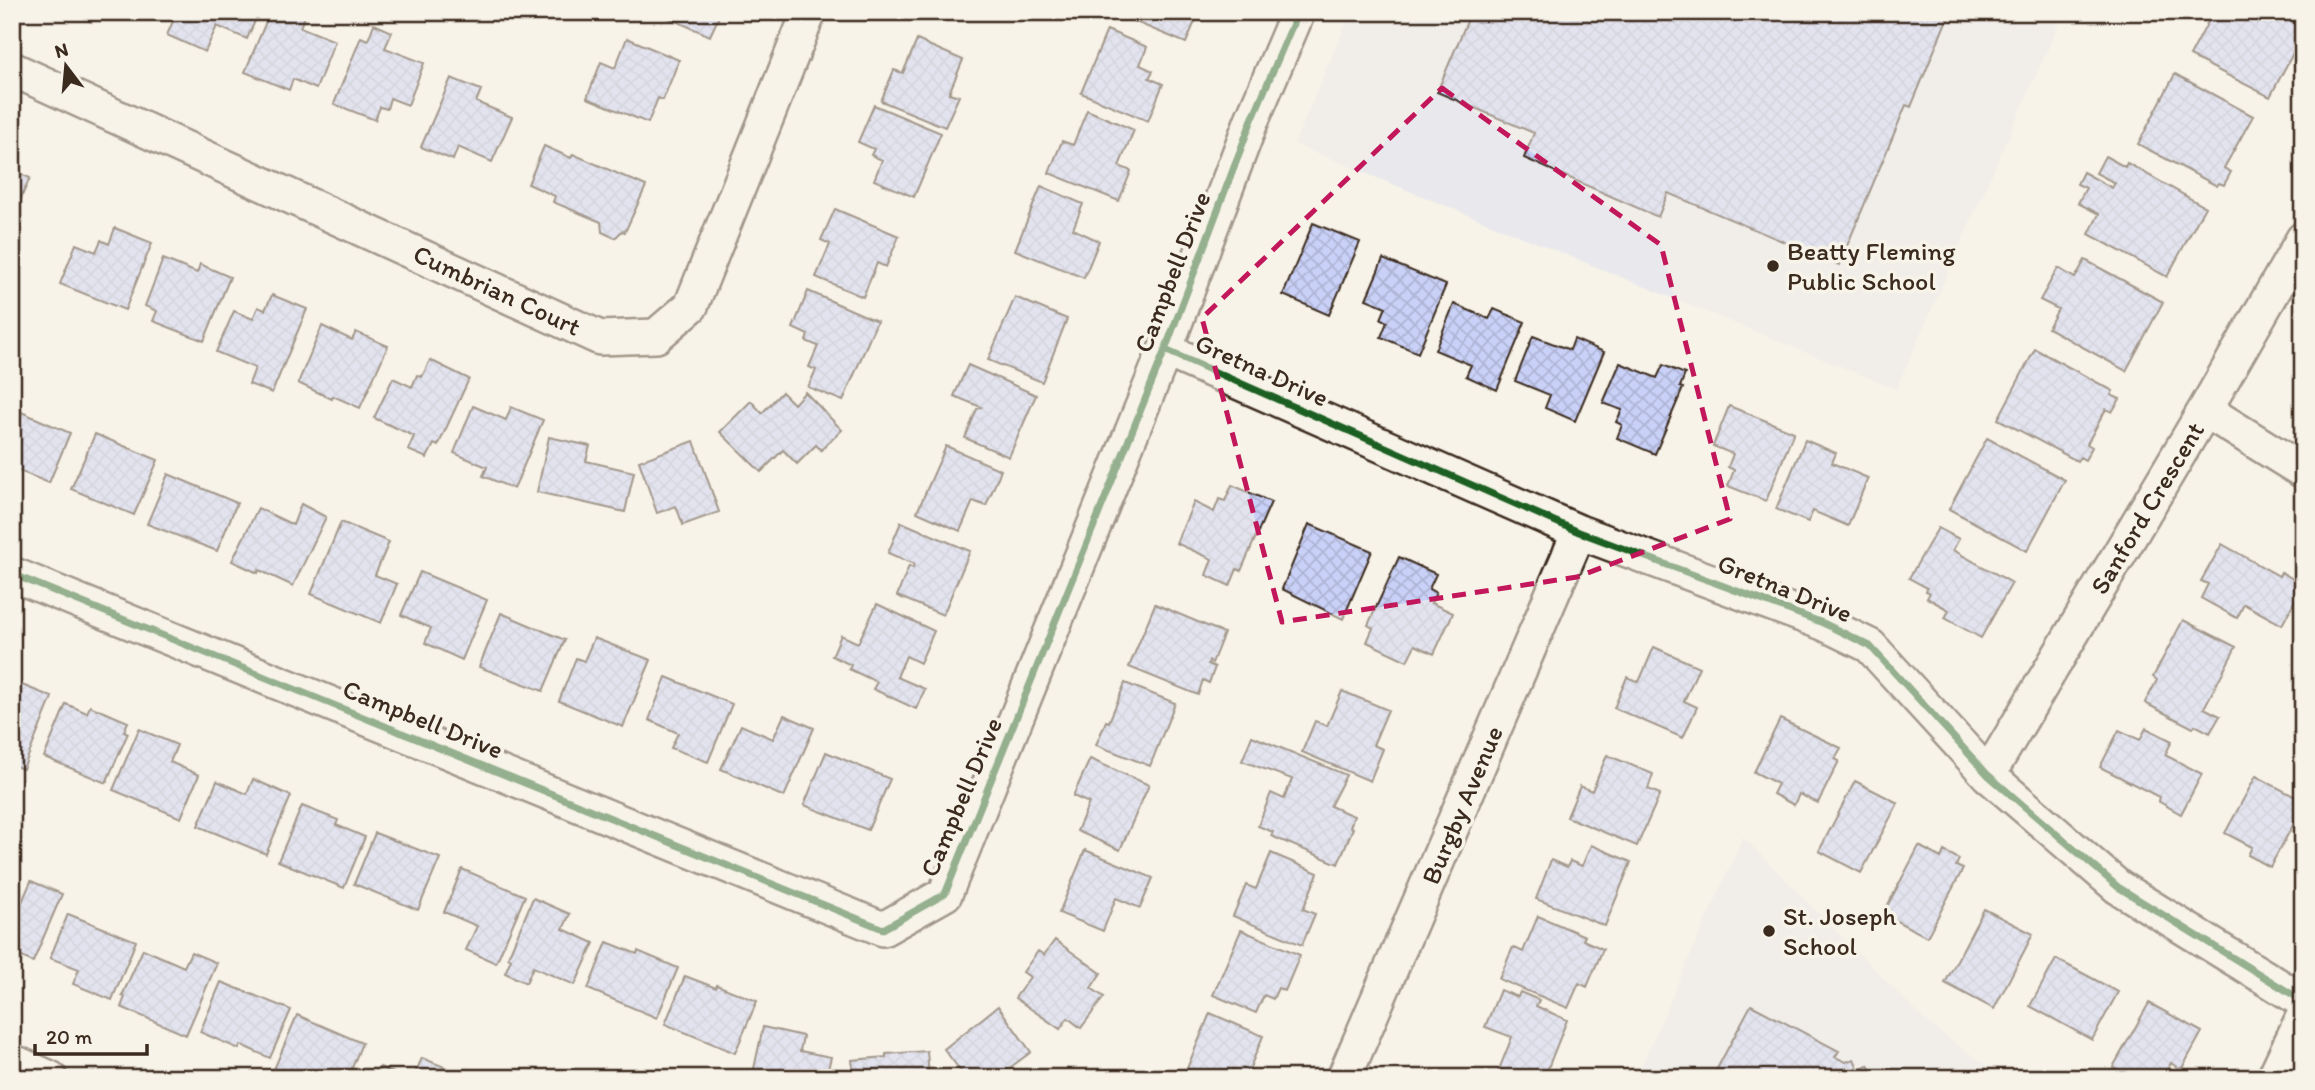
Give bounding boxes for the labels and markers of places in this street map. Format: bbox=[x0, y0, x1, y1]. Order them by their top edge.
place label: Beatty Fleming Public School bbox=[1787, 235, 1956, 297]
marker: Beatty Fleming Public School bbox=[1765, 258, 1781, 274]
place label: St. Joseph School bbox=[1783, 900, 1897, 962]
marker: St. Joseph School bbox=[1761, 923, 1777, 939]

